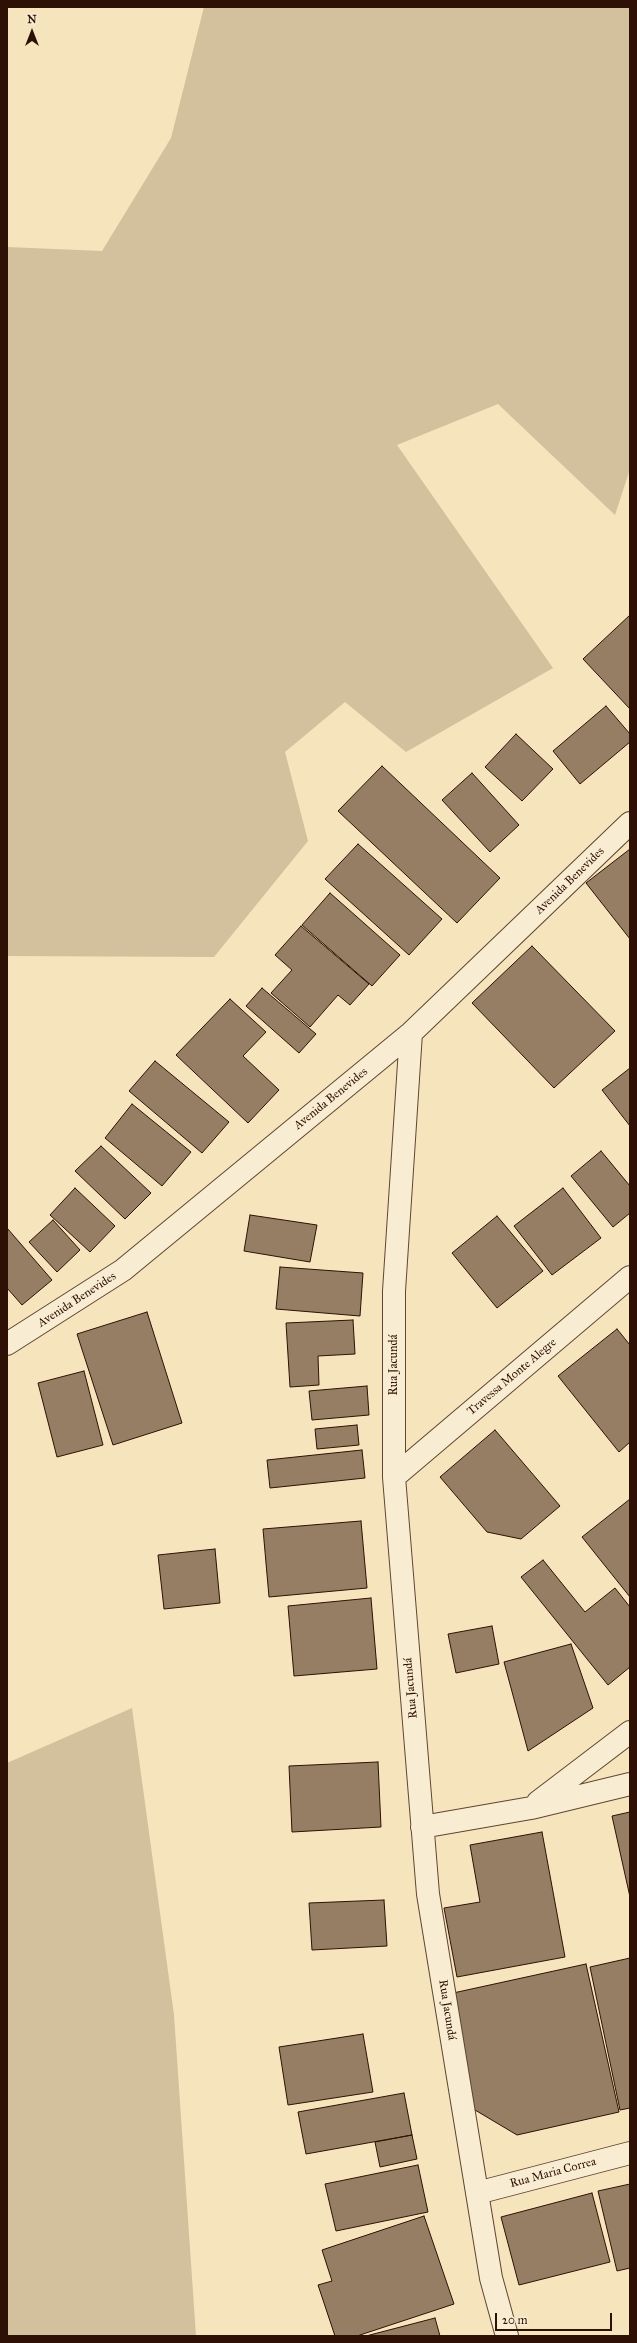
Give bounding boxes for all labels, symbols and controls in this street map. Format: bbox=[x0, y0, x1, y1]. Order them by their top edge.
north arrow bbox=[12, 12, 52, 52]
text: N bbox=[27, 13, 37, 26]
street label: Avenida Benevides bbox=[532, 844, 608, 918]
street label: Avenida Benevides bbox=[291, 1065, 371, 1133]
street label: Avenida Benevides bbox=[35, 1269, 119, 1331]
street label: Rua Jacundá bbox=[387, 1334, 401, 1396]
street label: Travessa Monte Alegre bbox=[464, 1335, 560, 1419]
street label: Rua Jacundá bbox=[401, 1657, 421, 1719]
street label: Rua Jacundá bbox=[435, 1979, 459, 2041]
street label: Rua Maria Correa bbox=[508, 2155, 598, 2191]
scale bar bbox=[497, 2305, 614, 2331]
text: 20 m bbox=[502, 2313, 528, 2327]

